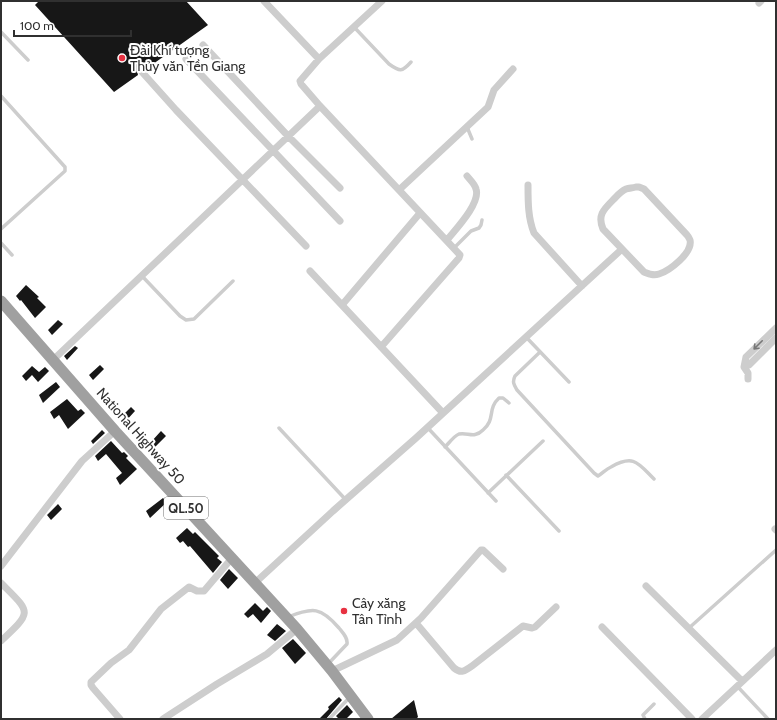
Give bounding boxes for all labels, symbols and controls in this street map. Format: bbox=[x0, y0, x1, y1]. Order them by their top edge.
scale bar bbox=[14, 12, 131, 38]
text: 100 m bbox=[20, 18, 54, 33]
place label: Đài Khí tượng Thủy văn Tền Giang bbox=[130, 41, 246, 75]
marker: Đài Khí tượng Thủy văn Tền Giang bbox=[117, 53, 127, 63]
one-way arrow bbox=[753, 340, 763, 350]
street label: National Highway 50 bbox=[93, 384, 189, 488]
road number: QL.50 bbox=[164, 497, 208, 519]
place label: Cây xăng Tân Tỉnh bbox=[352, 594, 406, 628]
marker: Cây xăng Tân Tỉnh bbox=[339, 606, 349, 616]

